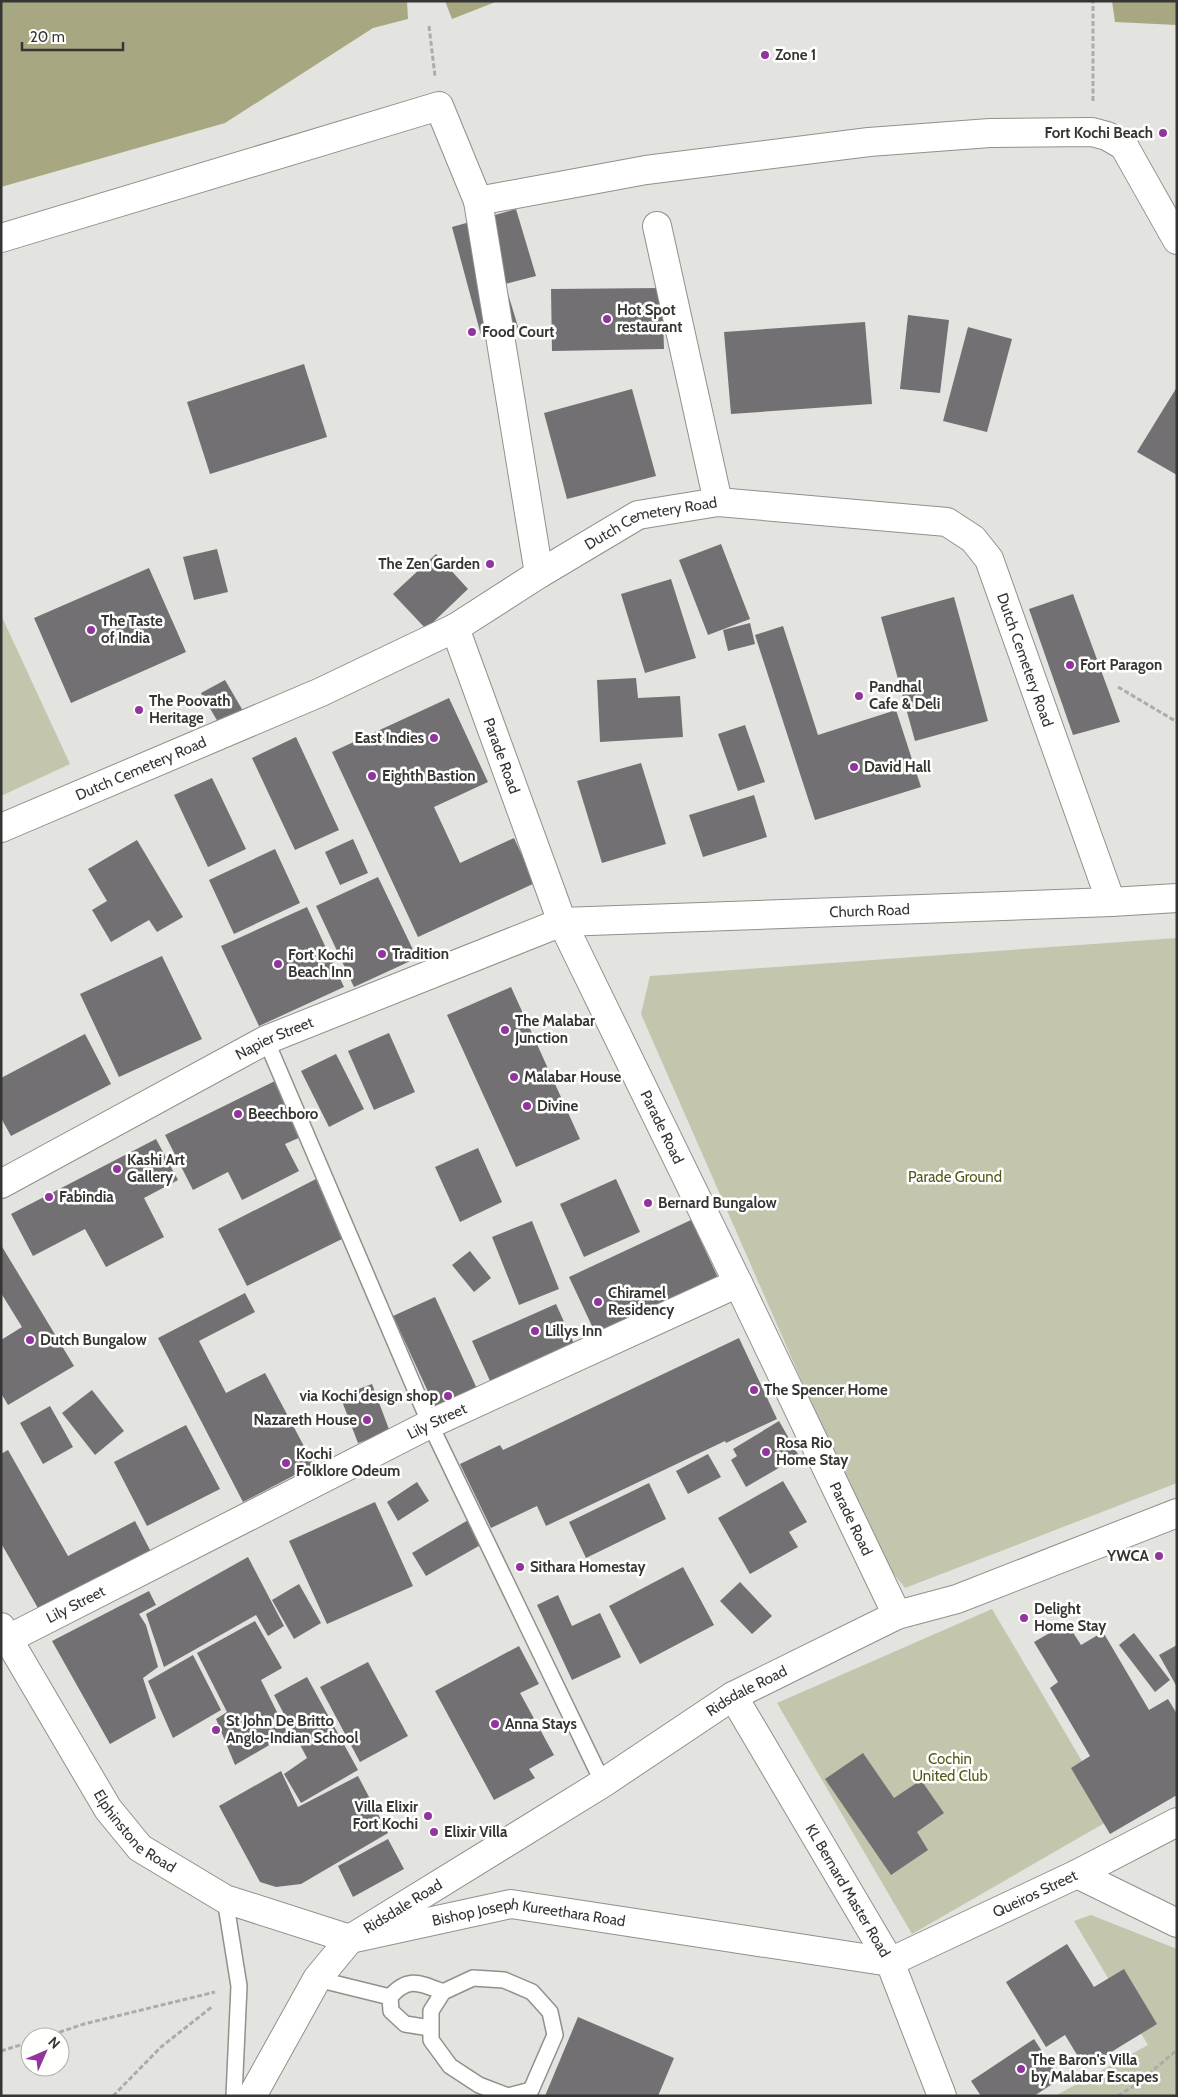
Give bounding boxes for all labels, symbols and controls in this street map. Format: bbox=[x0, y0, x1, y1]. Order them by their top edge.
scale bar bbox=[22, 20, 124, 52]
text: 20 m bbox=[30, 28, 65, 46]
place label: Zone 1 bbox=[775, 46, 816, 64]
marker: Zone 1 bbox=[759, 49, 771, 61]
place label: Fort Kochi Beach bbox=[1044, 124, 1153, 142]
marker: Fort Kochi Beach bbox=[1157, 127, 1169, 139]
place label: Hot Spot restaurant bbox=[617, 301, 682, 336]
marker: Hot Spot restaurant bbox=[601, 313, 613, 325]
place label: Food Court bbox=[482, 323, 554, 341]
marker: Food Court bbox=[466, 326, 478, 338]
street label: Dutch Cemetery Road bbox=[581, 493, 718, 554]
place label: The Zen Garden bbox=[378, 555, 480, 573]
marker: The Zen Garden bbox=[484, 558, 496, 570]
street label: Dutch Cemetery Road bbox=[993, 591, 1057, 729]
place label: The Taste of India bbox=[101, 612, 163, 647]
marker: The Taste of India bbox=[85, 624, 97, 636]
place label: Fort Paragon bbox=[1080, 656, 1162, 674]
marker: Fort Paragon bbox=[1064, 659, 1076, 671]
place label: Pandhal Cafe & Deli bbox=[869, 678, 940, 713]
marker: Pandhal Cafe & Deli bbox=[853, 690, 865, 702]
place label: The Poovath Heritage bbox=[149, 692, 230, 727]
marker: The Poovath Heritage bbox=[133, 704, 145, 716]
street label: Parade Road bbox=[479, 715, 524, 796]
place label: East Indies bbox=[355, 729, 424, 747]
marker: East Indies bbox=[428, 732, 440, 744]
street label: Dutch Cemetery Road bbox=[73, 733, 209, 804]
place label: David Hall bbox=[864, 758, 931, 776]
marker: David Hall bbox=[848, 761, 860, 773]
place label: Eighth Bastion bbox=[382, 767, 476, 785]
marker: Eighth Bastion bbox=[366, 770, 378, 782]
street label: Church Road bbox=[829, 900, 910, 921]
place label: Tradition bbox=[392, 945, 449, 963]
place label: Fort Kochi Beach Inn bbox=[288, 946, 354, 981]
marker: Tradition bbox=[376, 948, 388, 960]
marker: Fort Kochi Beach Inn bbox=[272, 958, 284, 970]
place label: The Malabar Junction bbox=[514, 1012, 595, 1047]
street label: Napier Street bbox=[232, 1013, 316, 1064]
marker: The Malabar Junction bbox=[499, 1024, 511, 1036]
place label: Malabar House bbox=[524, 1068, 622, 1086]
marker: Malabar House bbox=[508, 1071, 520, 1083]
street label: Parade Road bbox=[636, 1087, 687, 1167]
place label: Divine bbox=[537, 1097, 579, 1115]
marker: Divine bbox=[521, 1100, 533, 1112]
place label: Beechboro bbox=[248, 1105, 319, 1123]
marker: Beechboro bbox=[232, 1108, 244, 1120]
place label: Kashi Art Gallery bbox=[127, 1151, 185, 1186]
marker: Kashi Art Gallery bbox=[111, 1163, 123, 1175]
park label: Parade Ground bbox=[908, 1168, 1002, 1186]
place label: Fabindia bbox=[59, 1188, 114, 1206]
marker: Fabindia bbox=[43, 1191, 55, 1203]
place label: Bernard Bungalow bbox=[658, 1194, 777, 1212]
marker: Bernard Bungalow bbox=[642, 1197, 654, 1209]
place label: Chiramel Residency bbox=[608, 1284, 675, 1319]
marker: Chiramel Residency bbox=[592, 1296, 604, 1308]
place label: Lillys Inn bbox=[545, 1322, 602, 1340]
marker: Lillys Inn bbox=[529, 1325, 541, 1337]
place label: Dutch Bungalow bbox=[40, 1331, 147, 1349]
marker: Dutch Bungalow bbox=[24, 1334, 36, 1346]
place label: The Spencer Home bbox=[764, 1381, 888, 1399]
marker: The Spencer Home bbox=[748, 1384, 760, 1396]
place label: via Kochi design shop bbox=[299, 1387, 438, 1405]
marker: via Kochi design shop bbox=[442, 1390, 454, 1402]
street label: Lily Street bbox=[404, 1399, 469, 1443]
place label: Nazareth House bbox=[254, 1411, 357, 1429]
marker: Nazareth House bbox=[361, 1414, 373, 1426]
place label: Rosa Rio Home Stay bbox=[776, 1434, 849, 1469]
place label: Kochi Folklore Odeum bbox=[296, 1445, 400, 1480]
marker: Rosa Rio Home Stay bbox=[760, 1446, 772, 1458]
marker: Kochi Folklore Odeum bbox=[280, 1457, 292, 1469]
street label: Parade Road bbox=[826, 1479, 876, 1559]
place label: YWCA bbox=[1106, 1547, 1150, 1565]
marker: YWCA bbox=[1153, 1550, 1165, 1562]
place label: Sithara Homestay bbox=[530, 1558, 647, 1576]
marker: Sithara Homestay bbox=[514, 1561, 526, 1573]
street label: Lily Street bbox=[43, 1582, 108, 1627]
place label: Delight Home Stay bbox=[1034, 1600, 1107, 1635]
marker: Delight Home Stay bbox=[1018, 1612, 1030, 1624]
street label: Ridsdale Road bbox=[703, 1662, 790, 1720]
place label: St John De Britto Anglo-Indian School bbox=[226, 1712, 358, 1747]
place label: Anna Stays bbox=[505, 1715, 577, 1733]
marker: Anna Stays bbox=[489, 1718, 501, 1730]
marker: St John De Britto Anglo-Indian School bbox=[210, 1724, 222, 1736]
park label: Cochin United Club bbox=[912, 1750, 988, 1785]
street label: Elphinstone Road bbox=[90, 1786, 179, 1876]
place label: Villa Elixir Fort Kochi bbox=[352, 1798, 418, 1833]
marker: Villa Elixir Fort Kochi bbox=[422, 1810, 434, 1822]
street label: KL Bernard Master Road bbox=[802, 1821, 894, 1960]
place label: Elixir Villa bbox=[444, 1823, 508, 1841]
marker: Elixir Villa bbox=[428, 1826, 440, 1838]
street label: Queiros Street bbox=[990, 1866, 1080, 1921]
street label: Ridsdale Road bbox=[360, 1875, 446, 1938]
street label: Bishop Joseph Kureethara Road bbox=[430, 1895, 627, 1930]
north arrow bbox=[20, 2027, 70, 2077]
text: N bbox=[44, 2033, 64, 2053]
place label: The Baron's Villa by Malabar Escapes bbox=[1031, 2051, 1158, 2086]
marker: The Baron's Villa by Malabar Escapes bbox=[1015, 2063, 1027, 2075]

